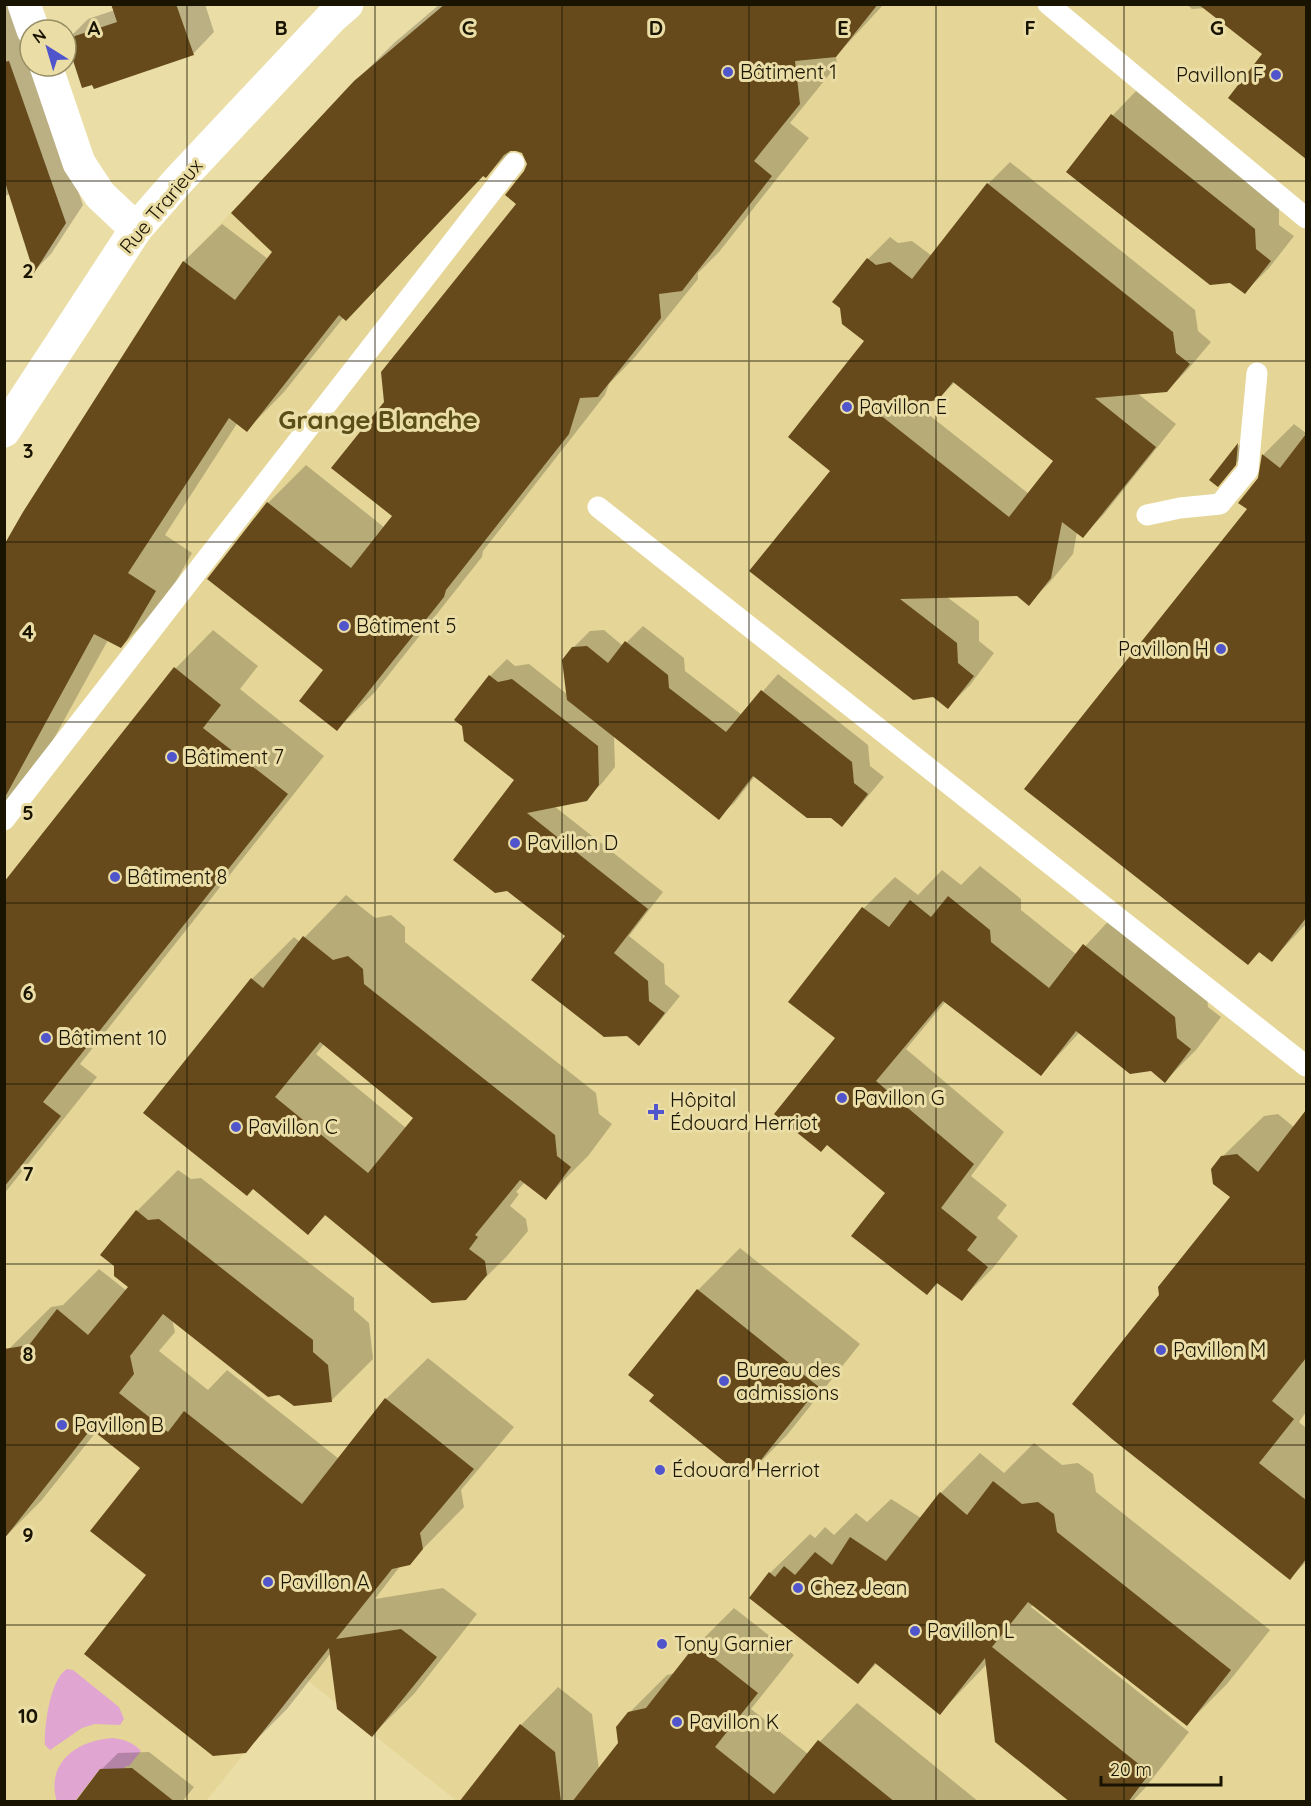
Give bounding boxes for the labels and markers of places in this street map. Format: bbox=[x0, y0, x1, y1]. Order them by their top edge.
place label: Bâtiment 1 bbox=[740, 59, 837, 84]
place label: Pavillon F bbox=[1176, 62, 1264, 87]
marker: Bâtiment 1 bbox=[721, 65, 735, 79]
marker: Pavillon F bbox=[1269, 68, 1283, 82]
place label: Pavillon E bbox=[859, 394, 947, 419]
marker: Pavillon E bbox=[840, 400, 854, 414]
place label: Bâtiment 5 bbox=[356, 613, 456, 638]
marker: Bâtiment 5 bbox=[337, 619, 351, 633]
place label: Pavillon H bbox=[1118, 636, 1209, 661]
marker: Pavillon H bbox=[1214, 642, 1228, 656]
place label: Bâtiment 7 bbox=[184, 744, 284, 769]
marker: Bâtiment 7 bbox=[165, 750, 179, 764]
place label: Pavillon D bbox=[527, 830, 618, 855]
marker: Pavillon D bbox=[508, 836, 522, 850]
place label: Bâtiment 8 bbox=[127, 864, 227, 889]
marker: Bâtiment 8 bbox=[108, 870, 122, 884]
place label: Bâtiment 10 bbox=[58, 1025, 167, 1050]
marker: Bâtiment 10 bbox=[39, 1031, 53, 1045]
place label: Pavillon G bbox=[854, 1085, 945, 1110]
place label: Hôpital Édouard Herriot bbox=[670, 1087, 818, 1135]
marker: Pavillon G bbox=[835, 1091, 849, 1105]
marker: Hôpital Édouard Herriot bbox=[647, 1103, 665, 1121]
place label: Pavillon C bbox=[248, 1114, 338, 1139]
marker: Pavillon C bbox=[229, 1120, 243, 1134]
place label: Pavillon M bbox=[1173, 1337, 1266, 1362]
marker: Pavillon M bbox=[1154, 1343, 1168, 1357]
place label: Bureau des admissions bbox=[736, 1357, 841, 1405]
marker: Bureau des admissions bbox=[717, 1374, 731, 1388]
place label: Pavillon B bbox=[74, 1412, 164, 1437]
marker: Pavillon B bbox=[55, 1418, 69, 1432]
place label: Édouard Herriot bbox=[672, 1457, 820, 1482]
marker: Édouard Herriot bbox=[653, 1463, 667, 1477]
place label: Pavillon A bbox=[280, 1569, 370, 1594]
marker: Pavillon A bbox=[261, 1575, 275, 1589]
place label: Chez Jean bbox=[810, 1575, 907, 1600]
marker: Chez Jean bbox=[791, 1581, 805, 1595]
place label: Pavillon L bbox=[927, 1618, 1015, 1643]
marker: Pavillon L bbox=[908, 1624, 922, 1638]
place label: Tony Garnier bbox=[674, 1631, 793, 1656]
marker: Tony Garnier bbox=[655, 1637, 669, 1651]
place label: Pavillon K bbox=[689, 1709, 779, 1734]
marker: Pavillon K bbox=[670, 1715, 684, 1729]

